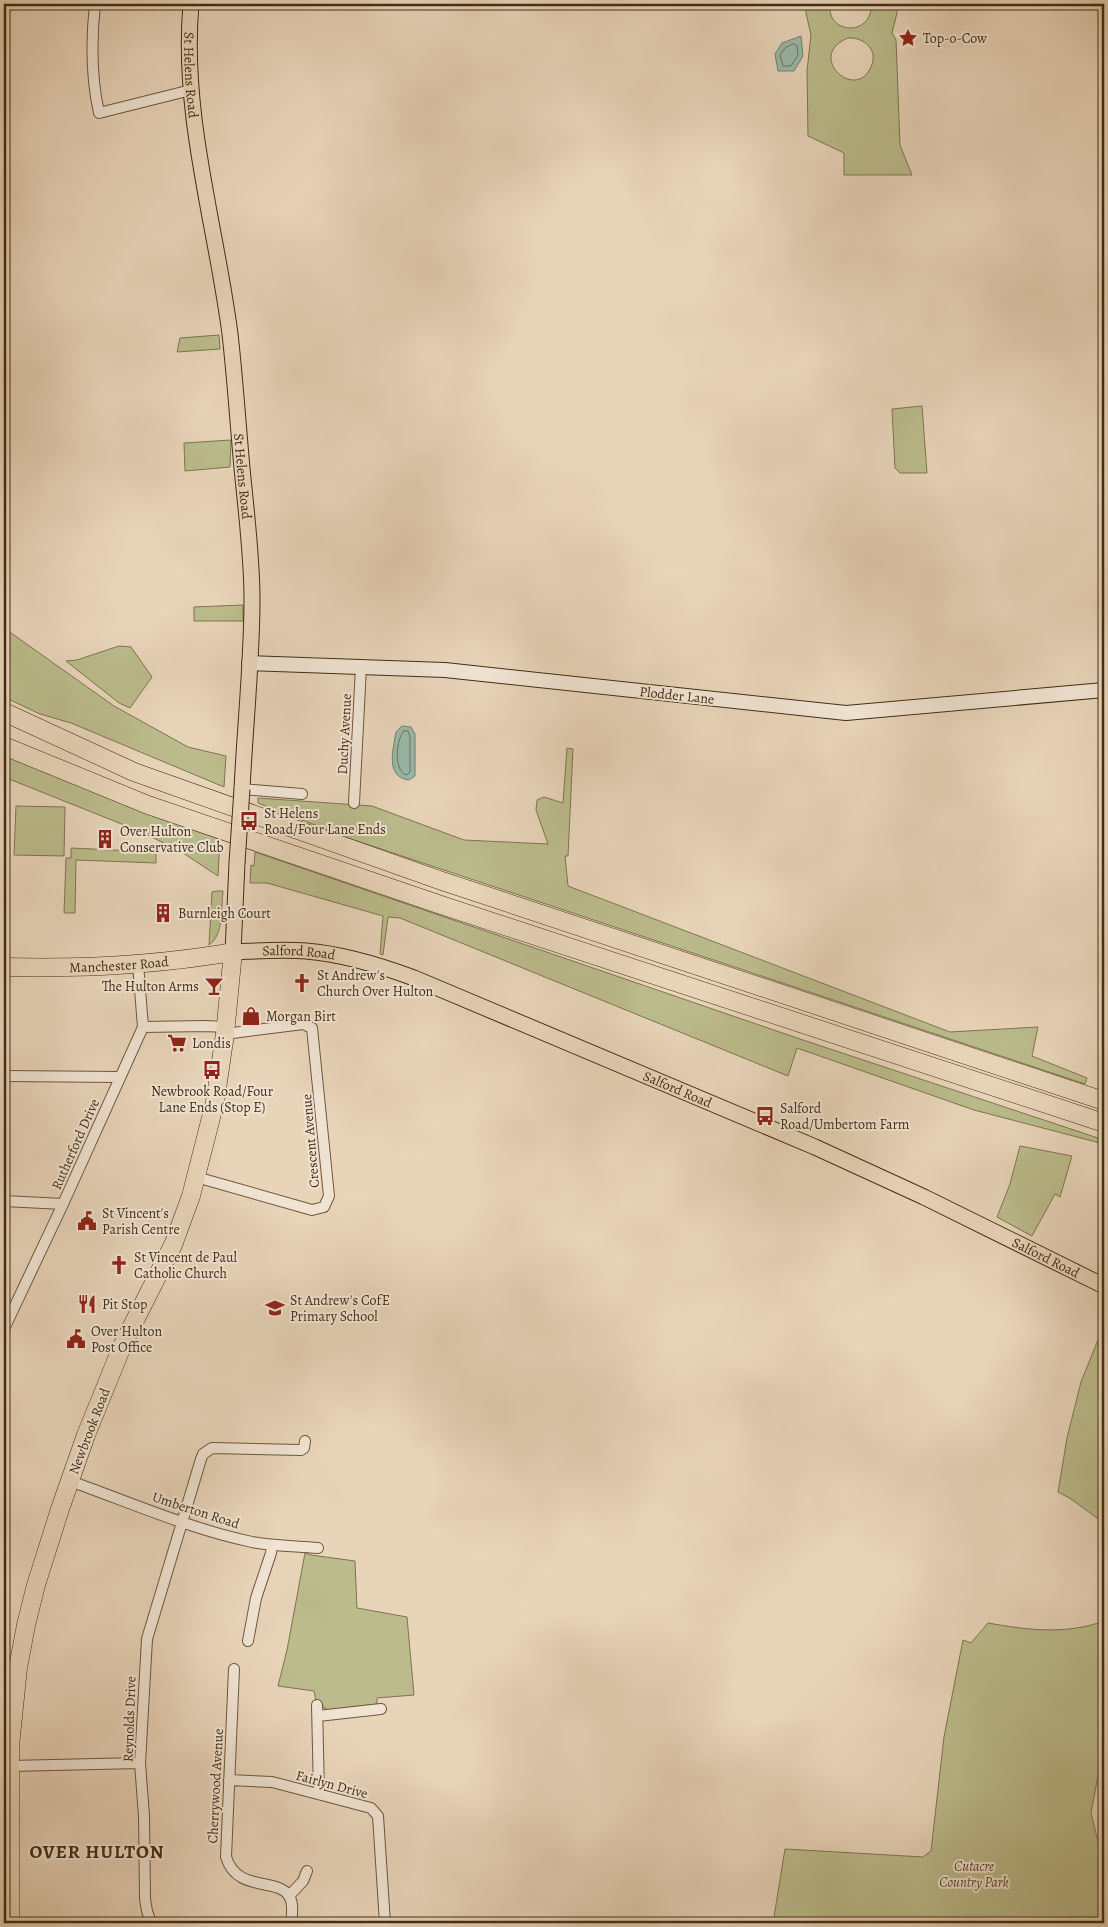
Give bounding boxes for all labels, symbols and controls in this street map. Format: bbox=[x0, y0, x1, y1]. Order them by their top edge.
place icon: Top-o-Cow bbox=[897, 27, 919, 49]
place label: Top-o-Cow bbox=[923, 29, 987, 48]
street label: St Helens Road bbox=[179, 32, 203, 120]
street label: St Helens Road bbox=[229, 433, 256, 521]
street label: Plodder Lane bbox=[639, 682, 715, 709]
street label: Duchy Avenue bbox=[333, 693, 356, 775]
place label: St Helens Road/Four Lane Ends bbox=[264, 804, 386, 839]
bus stop icon: St Helens Road/Four Lane Ends bbox=[238, 810, 260, 832]
place label: Over Hulton Conservative Club bbox=[120, 822, 224, 857]
building icon: Over Hulton Conservative Club bbox=[94, 828, 116, 850]
building icon: Burnleigh Court bbox=[152, 902, 174, 924]
place label: Burnleigh Court bbox=[178, 904, 271, 923]
street label: Salford Road bbox=[262, 941, 337, 965]
street label: Manchester Road bbox=[69, 952, 170, 977]
place label: St Andrew's Church Over Hulton bbox=[317, 966, 434, 1001]
church icon: St Andrew's Church Over Hulton bbox=[291, 972, 313, 994]
bar icon: The Hulton Arms bbox=[203, 975, 225, 997]
place label: The Hulton Arms bbox=[102, 977, 199, 996]
shop icon: Morgan Birt bbox=[240, 1005, 262, 1027]
place label: Morgan Birt bbox=[266, 1007, 336, 1026]
supermarket icon: Londis bbox=[166, 1032, 188, 1054]
place label: Londis bbox=[192, 1034, 231, 1053]
bus stop icon: Newbrook Road/Four Lane Ends (Stop E) bbox=[201, 1059, 223, 1081]
street label: Salford Road bbox=[640, 1067, 715, 1113]
place label: Newbrook Road/Four Lane Ends (Stop E) bbox=[151, 1082, 274, 1117]
street label: Crescent Avenue bbox=[297, 1093, 324, 1189]
street label: Rutherford Drive bbox=[47, 1096, 104, 1193]
place label: Salford Road/Umbertom Farm bbox=[780, 1099, 910, 1134]
bus stop icon: Salford Road/Umbertom Farm bbox=[754, 1105, 776, 1127]
place label: St Vincent's Parish Centre bbox=[102, 1204, 180, 1239]
public building icon: St Vincent's Parish Centre bbox=[76, 1210, 98, 1232]
street label: Salford Road bbox=[1009, 1233, 1083, 1283]
place label: St Vincent de Paul Catholic Church bbox=[134, 1248, 238, 1283]
church icon: St Vincent de Paul Catholic Church bbox=[108, 1254, 130, 1276]
place label: St Andrew's CofE Primary School bbox=[290, 1291, 390, 1326]
restaurant icon: Pit Stop bbox=[76, 1293, 98, 1315]
place label: Pit Stop bbox=[102, 1295, 147, 1314]
school or university icon: St Andrew's CofE Primary School bbox=[264, 1297, 286, 1319]
place label: Over Hulton Post Office bbox=[91, 1322, 162, 1357]
public building icon: Over Hulton Post Office bbox=[65, 1328, 87, 1350]
street label: Newbrook Road bbox=[64, 1385, 115, 1477]
street label: Umberton Road bbox=[150, 1487, 242, 1534]
street label: Reynolds Drive bbox=[119, 1676, 140, 1762]
street label: Cherrywood Avenue bbox=[203, 1728, 228, 1844]
street label: Fairlyn Drive bbox=[294, 1766, 370, 1803]
district label: OVER HULTON bbox=[29, 1839, 165, 1865]
park label: Cutacre Country Park bbox=[939, 1857, 1009, 1892]

